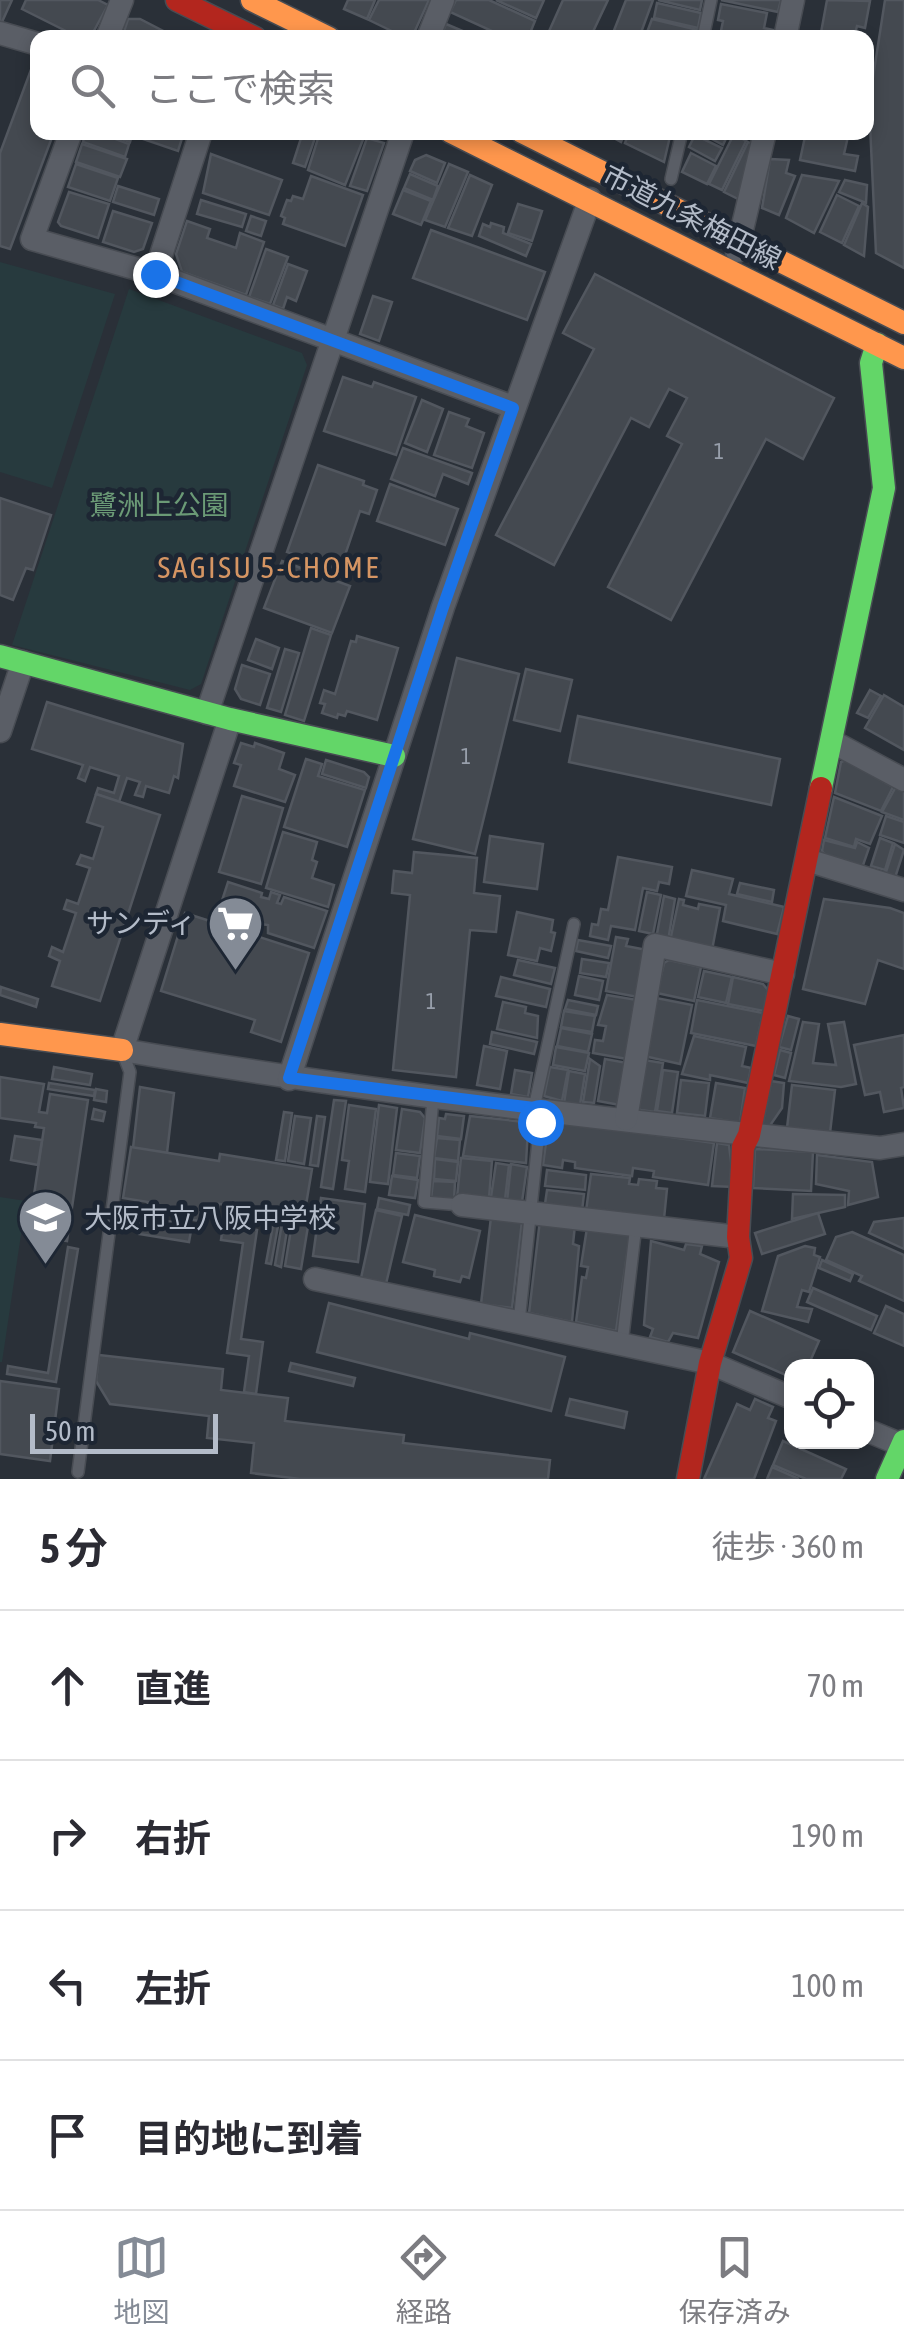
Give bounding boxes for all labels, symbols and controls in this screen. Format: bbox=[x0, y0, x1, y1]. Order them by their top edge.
search box bbox=[30, 30, 874, 140]
icon: search bbox=[65, 58, 120, 113]
text: ここで検索 bbox=[145, 67, 335, 110]
street label: 市道九条梅田線 bbox=[597, 158, 787, 276]
route end bbox=[133, 252, 179, 298]
house number: 1 bbox=[714, 438, 724, 464]
park label: 鷺洲上公園 bbox=[89, 489, 229, 521]
district label: SAGISU 5-CHOME bbox=[157, 550, 381, 584]
house number: 1 bbox=[461, 743, 471, 769]
supermarket icon: サンディ bbox=[205, 893, 265, 972]
place label: サンディ bbox=[86, 907, 196, 939]
house number: 1 bbox=[426, 988, 436, 1014]
route start bbox=[518, 1100, 564, 1146]
school or university icon: 大阪市立八阪中学校 bbox=[15, 1188, 75, 1267]
place label: 大阪市立八阪中学校 bbox=[84, 1202, 336, 1234]
map controls bbox=[784, 1359, 874, 1449]
button: locate bbox=[784, 1359, 874, 1449]
scale bar bbox=[30, 1409, 218, 1454]
text: 50 m bbox=[45, 1415, 95, 1447]
text: 5 分 bbox=[40, 1524, 108, 1572]
text: 徒歩 · 360 m bbox=[712, 1528, 864, 1565]
icon: ahead bbox=[40, 1658, 95, 1713]
text: 直進 bbox=[135, 1667, 211, 1710]
text: 70 m bbox=[806, 1667, 864, 1704]
icon: right bbox=[40, 1808, 95, 1863]
text: 右折 bbox=[135, 1817, 211, 1860]
text: 190 m bbox=[791, 1817, 864, 1854]
icon: left bbox=[40, 1958, 95, 2013]
text: 左折 bbox=[135, 1967, 211, 2010]
text: 100 m bbox=[791, 1967, 864, 2004]
icon: arrive bbox=[40, 2108, 95, 2163]
text: 目的地に到着 bbox=[135, 2117, 363, 2160]
tab: 地図 bbox=[113, 2230, 169, 2330]
tab: 経路 bbox=[396, 2230, 452, 2330]
tab: 保存済み bbox=[679, 2230, 791, 2330]

